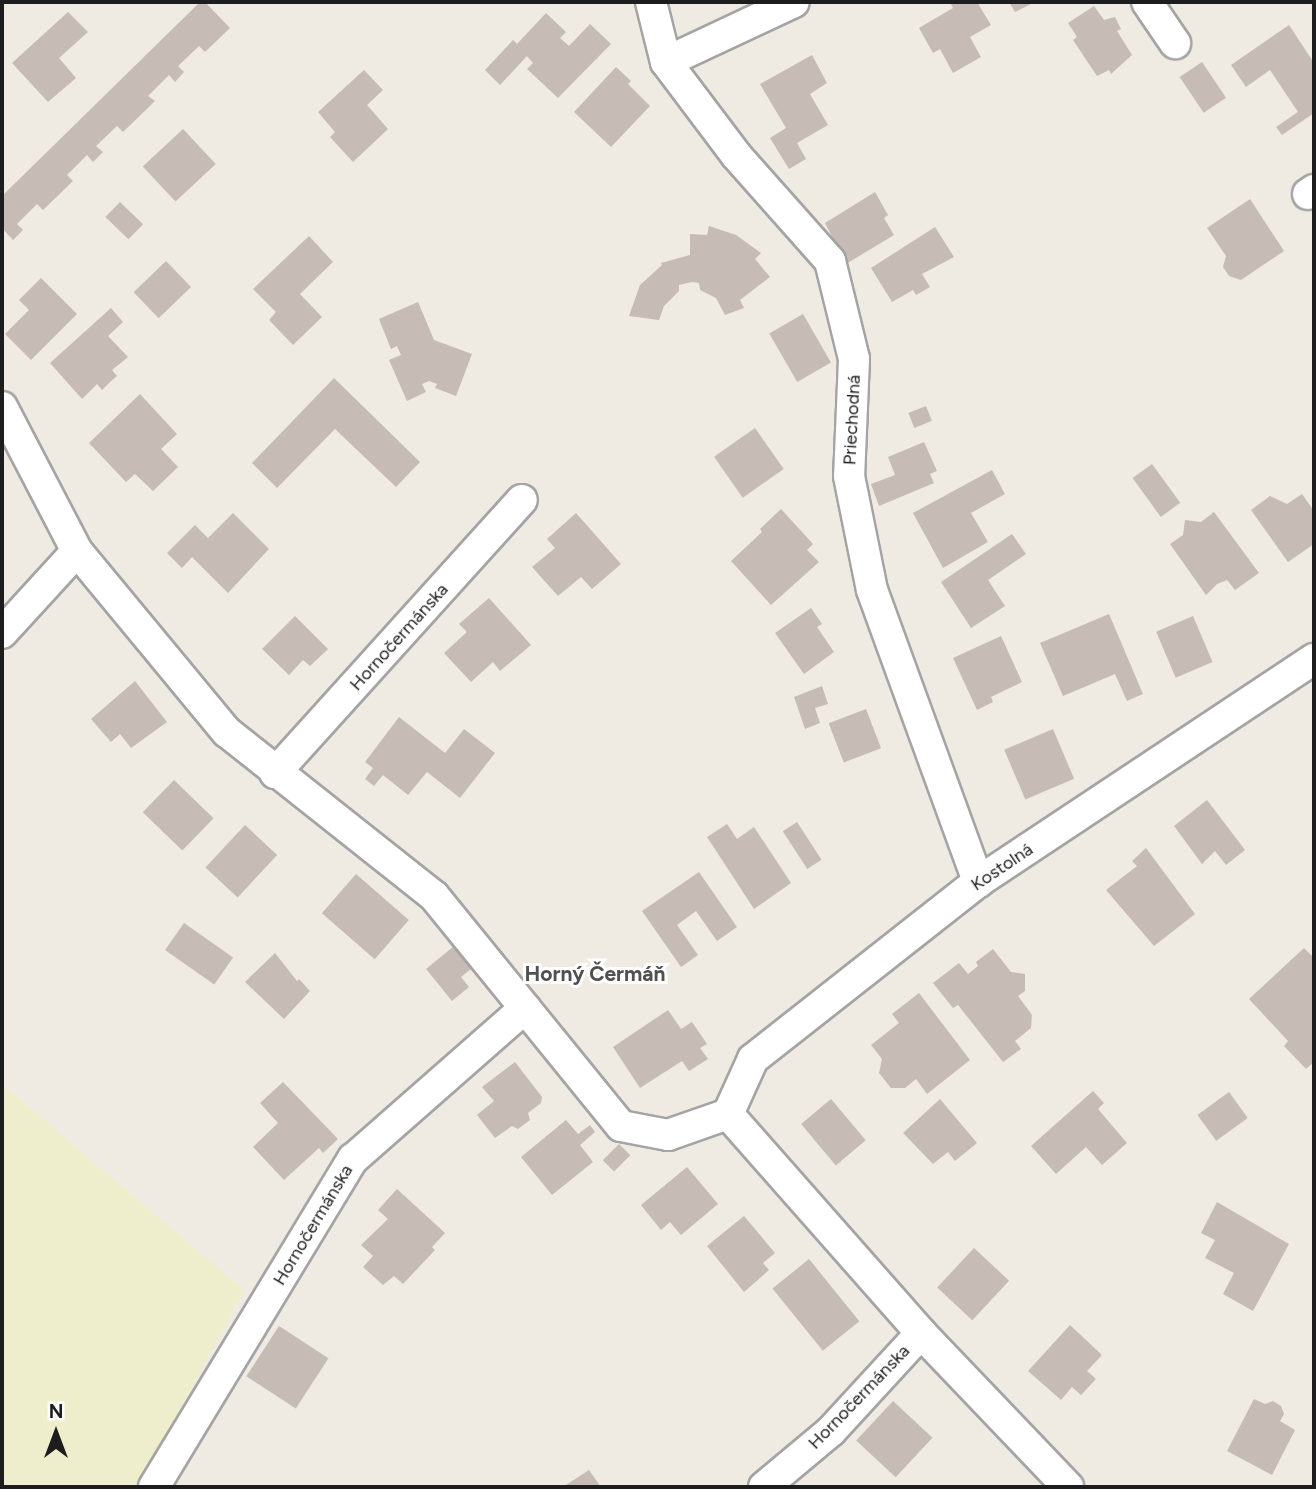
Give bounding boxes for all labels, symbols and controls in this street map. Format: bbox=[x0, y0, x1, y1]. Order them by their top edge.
street label: Priechodná bbox=[839, 374, 865, 466]
street label: Hornočermánska bbox=[345, 579, 453, 695]
street label: Kostolná bbox=[967, 838, 1037, 896]
district label: Horný Čermáň bbox=[525, 961, 665, 987]
street label: Hornočermánska bbox=[269, 1161, 357, 1289]
street label: Hornočermánska bbox=[804, 1340, 914, 1454]
north arrow bbox=[21, 1398, 91, 1468]
text: N bbox=[49, 1400, 63, 1423]

